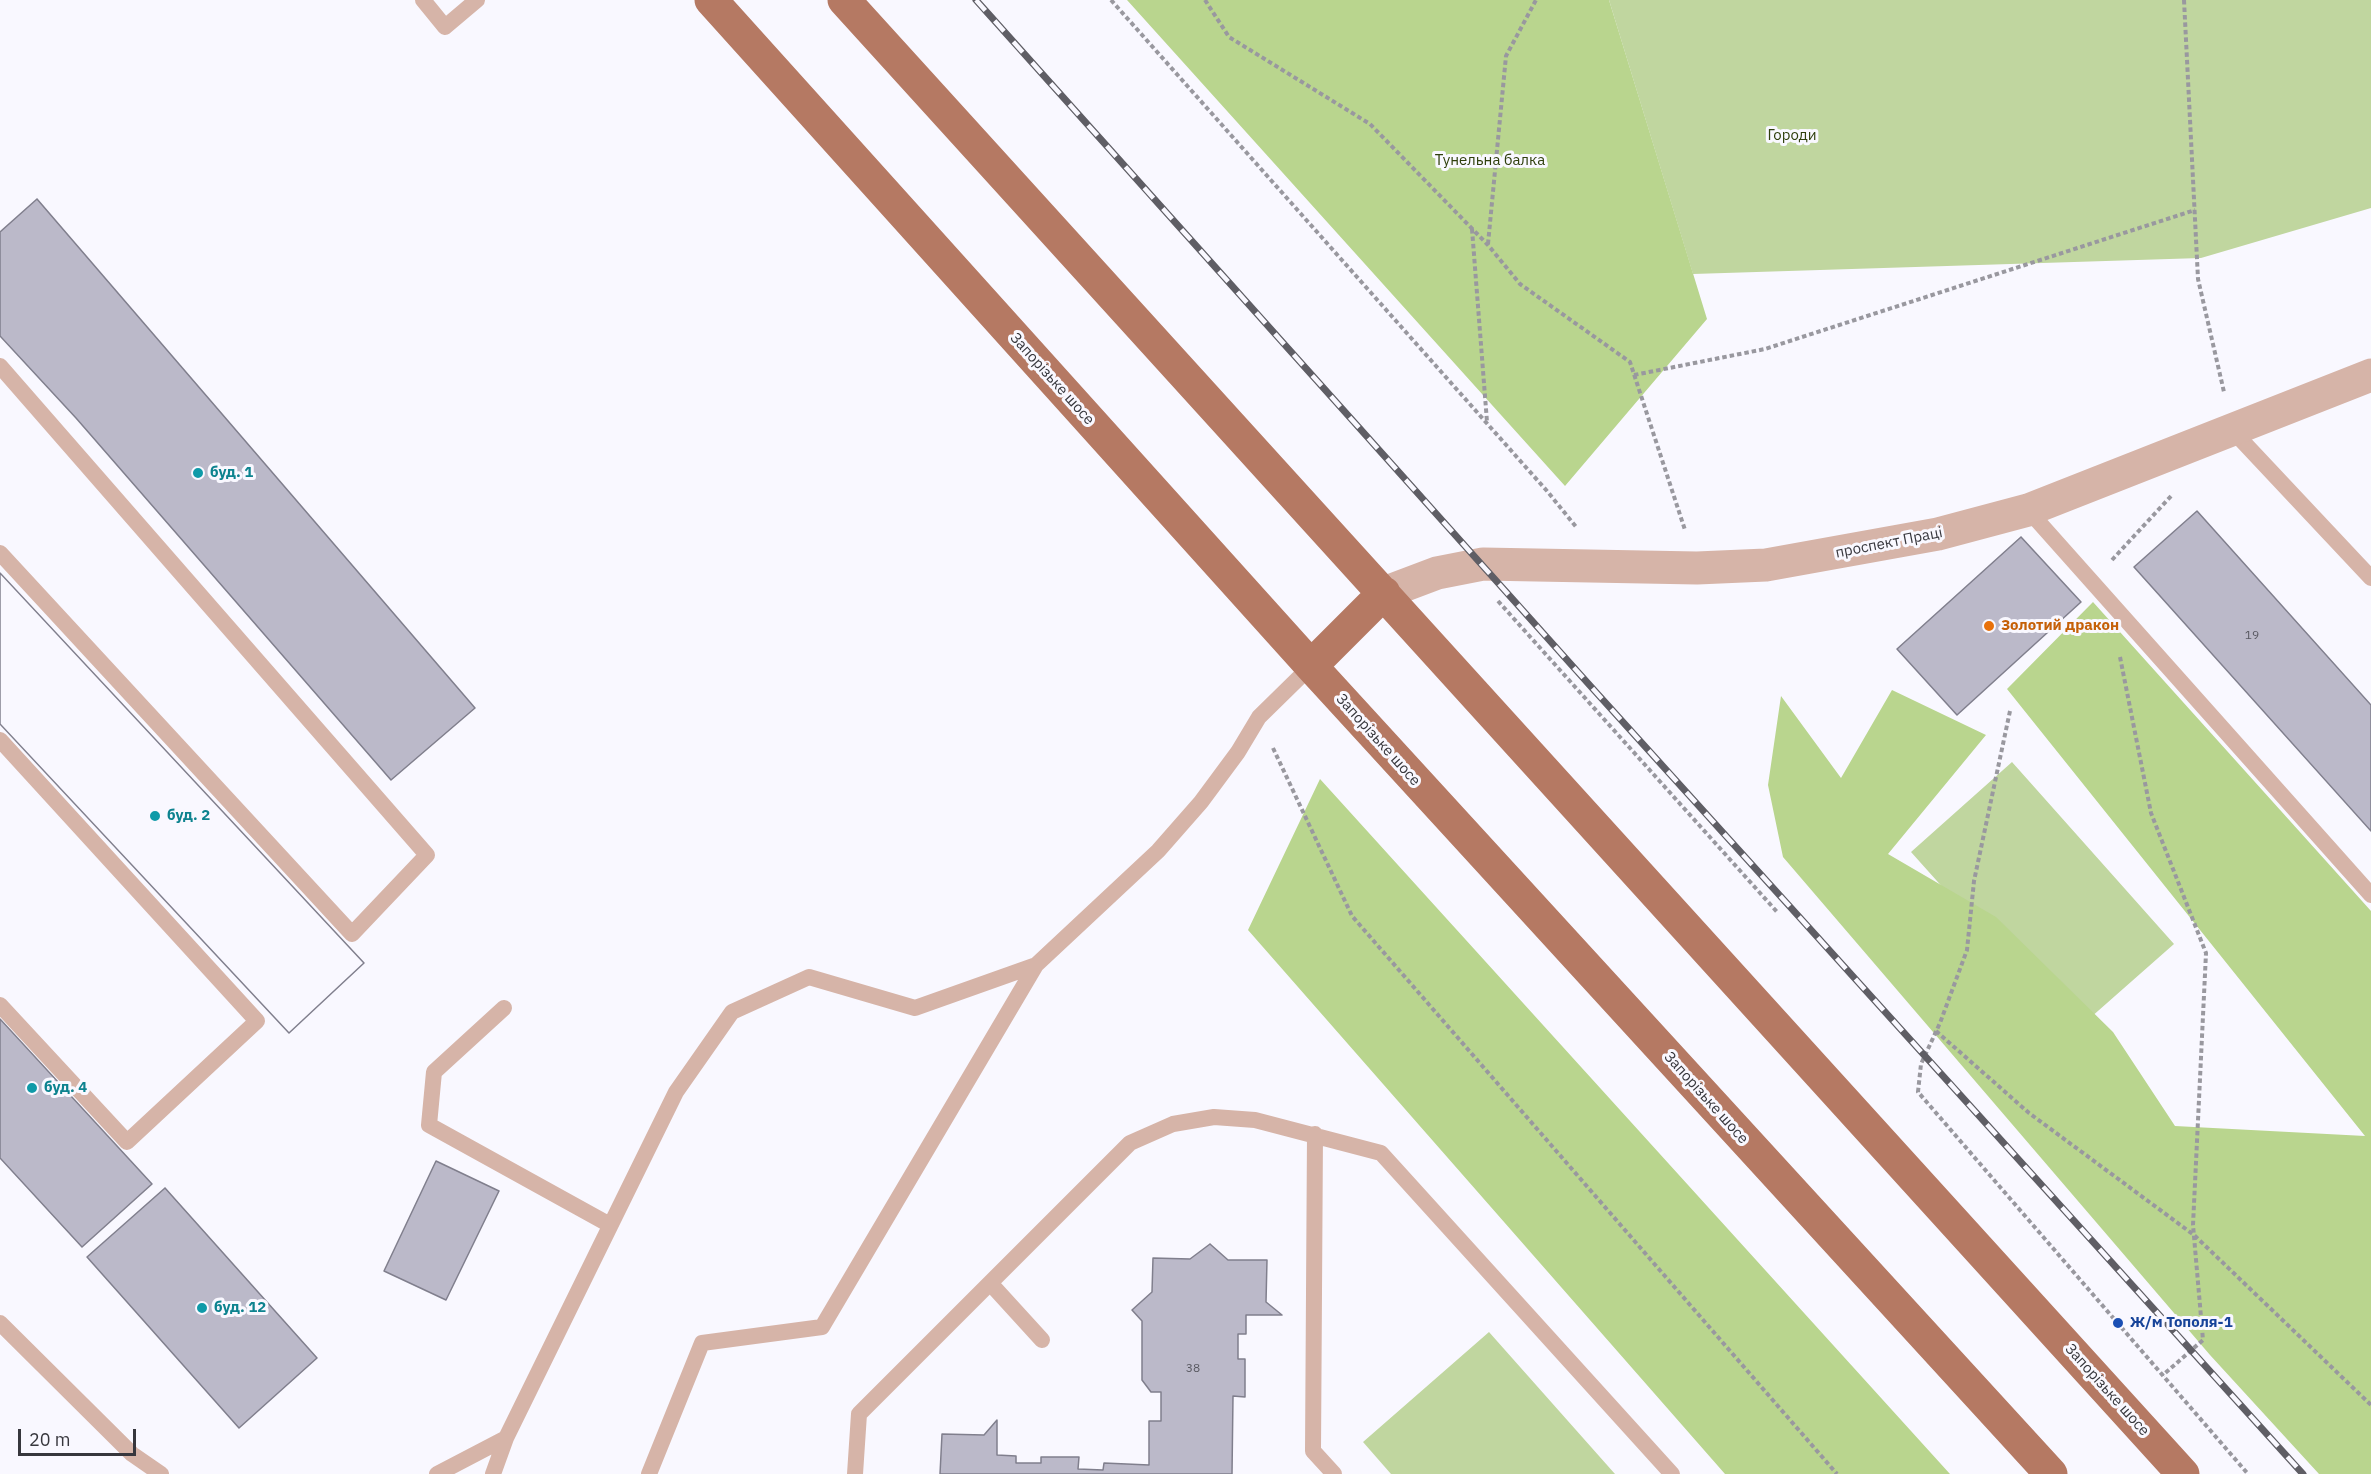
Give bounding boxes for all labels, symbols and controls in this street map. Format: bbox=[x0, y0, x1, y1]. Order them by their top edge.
park label: Городи bbox=[1767, 127, 1817, 145]
park label: Тунельна балка bbox=[1435, 152, 1545, 170]
street label: Запорізьке шосе bbox=[1006, 329, 1098, 429]
place label: буд. 1 bbox=[210, 464, 253, 482]
marker: буд. 1 bbox=[191, 466, 205, 480]
street label: проспект Праці bbox=[1834, 524, 1944, 562]
place label: Золотий дракон bbox=[2001, 617, 2119, 635]
marker: Золотий дракон bbox=[1982, 619, 1996, 633]
house number: 19 bbox=[2245, 629, 2259, 643]
street label: Запорізьке шосе bbox=[1332, 690, 1424, 790]
place label: буд. 2 bbox=[167, 807, 210, 825]
marker: буд. 2 bbox=[148, 809, 162, 823]
street label: Запорізьке шосе bbox=[1660, 1048, 1752, 1148]
place label: буд. 4 bbox=[44, 1079, 87, 1097]
marker: буд. 4 bbox=[25, 1081, 39, 1095]
place label: буд. 12 bbox=[214, 1299, 266, 1317]
marker: буд. 12 bbox=[195, 1301, 209, 1315]
place label: Ж/м Тополя-1 bbox=[2130, 1314, 2233, 1332]
marker: Ж/м Тополя-1 bbox=[2111, 1316, 2125, 1330]
street label: Запорізьке шосе bbox=[2061, 1340, 2153, 1440]
house number: 38 bbox=[1186, 1362, 1200, 1376]
scale bar bbox=[21, 1417, 140, 1455]
text: 20 m bbox=[29, 1428, 71, 1451]

